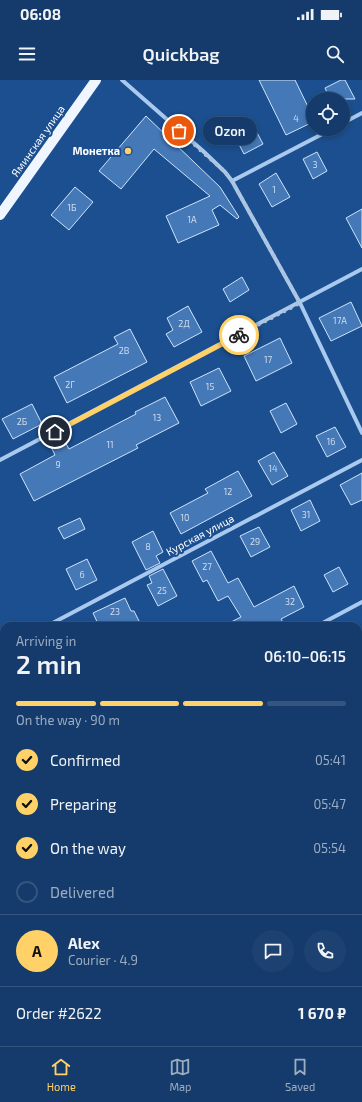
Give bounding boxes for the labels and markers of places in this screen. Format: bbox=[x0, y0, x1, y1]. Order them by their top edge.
pin bbox=[162, 114, 196, 148]
callout: Ozon bbox=[203, 117, 257, 145]
place label: Монетка bbox=[72, 144, 120, 157]
marker: Монетка bbox=[123, 146, 133, 156]
pin bbox=[38, 415, 72, 449]

